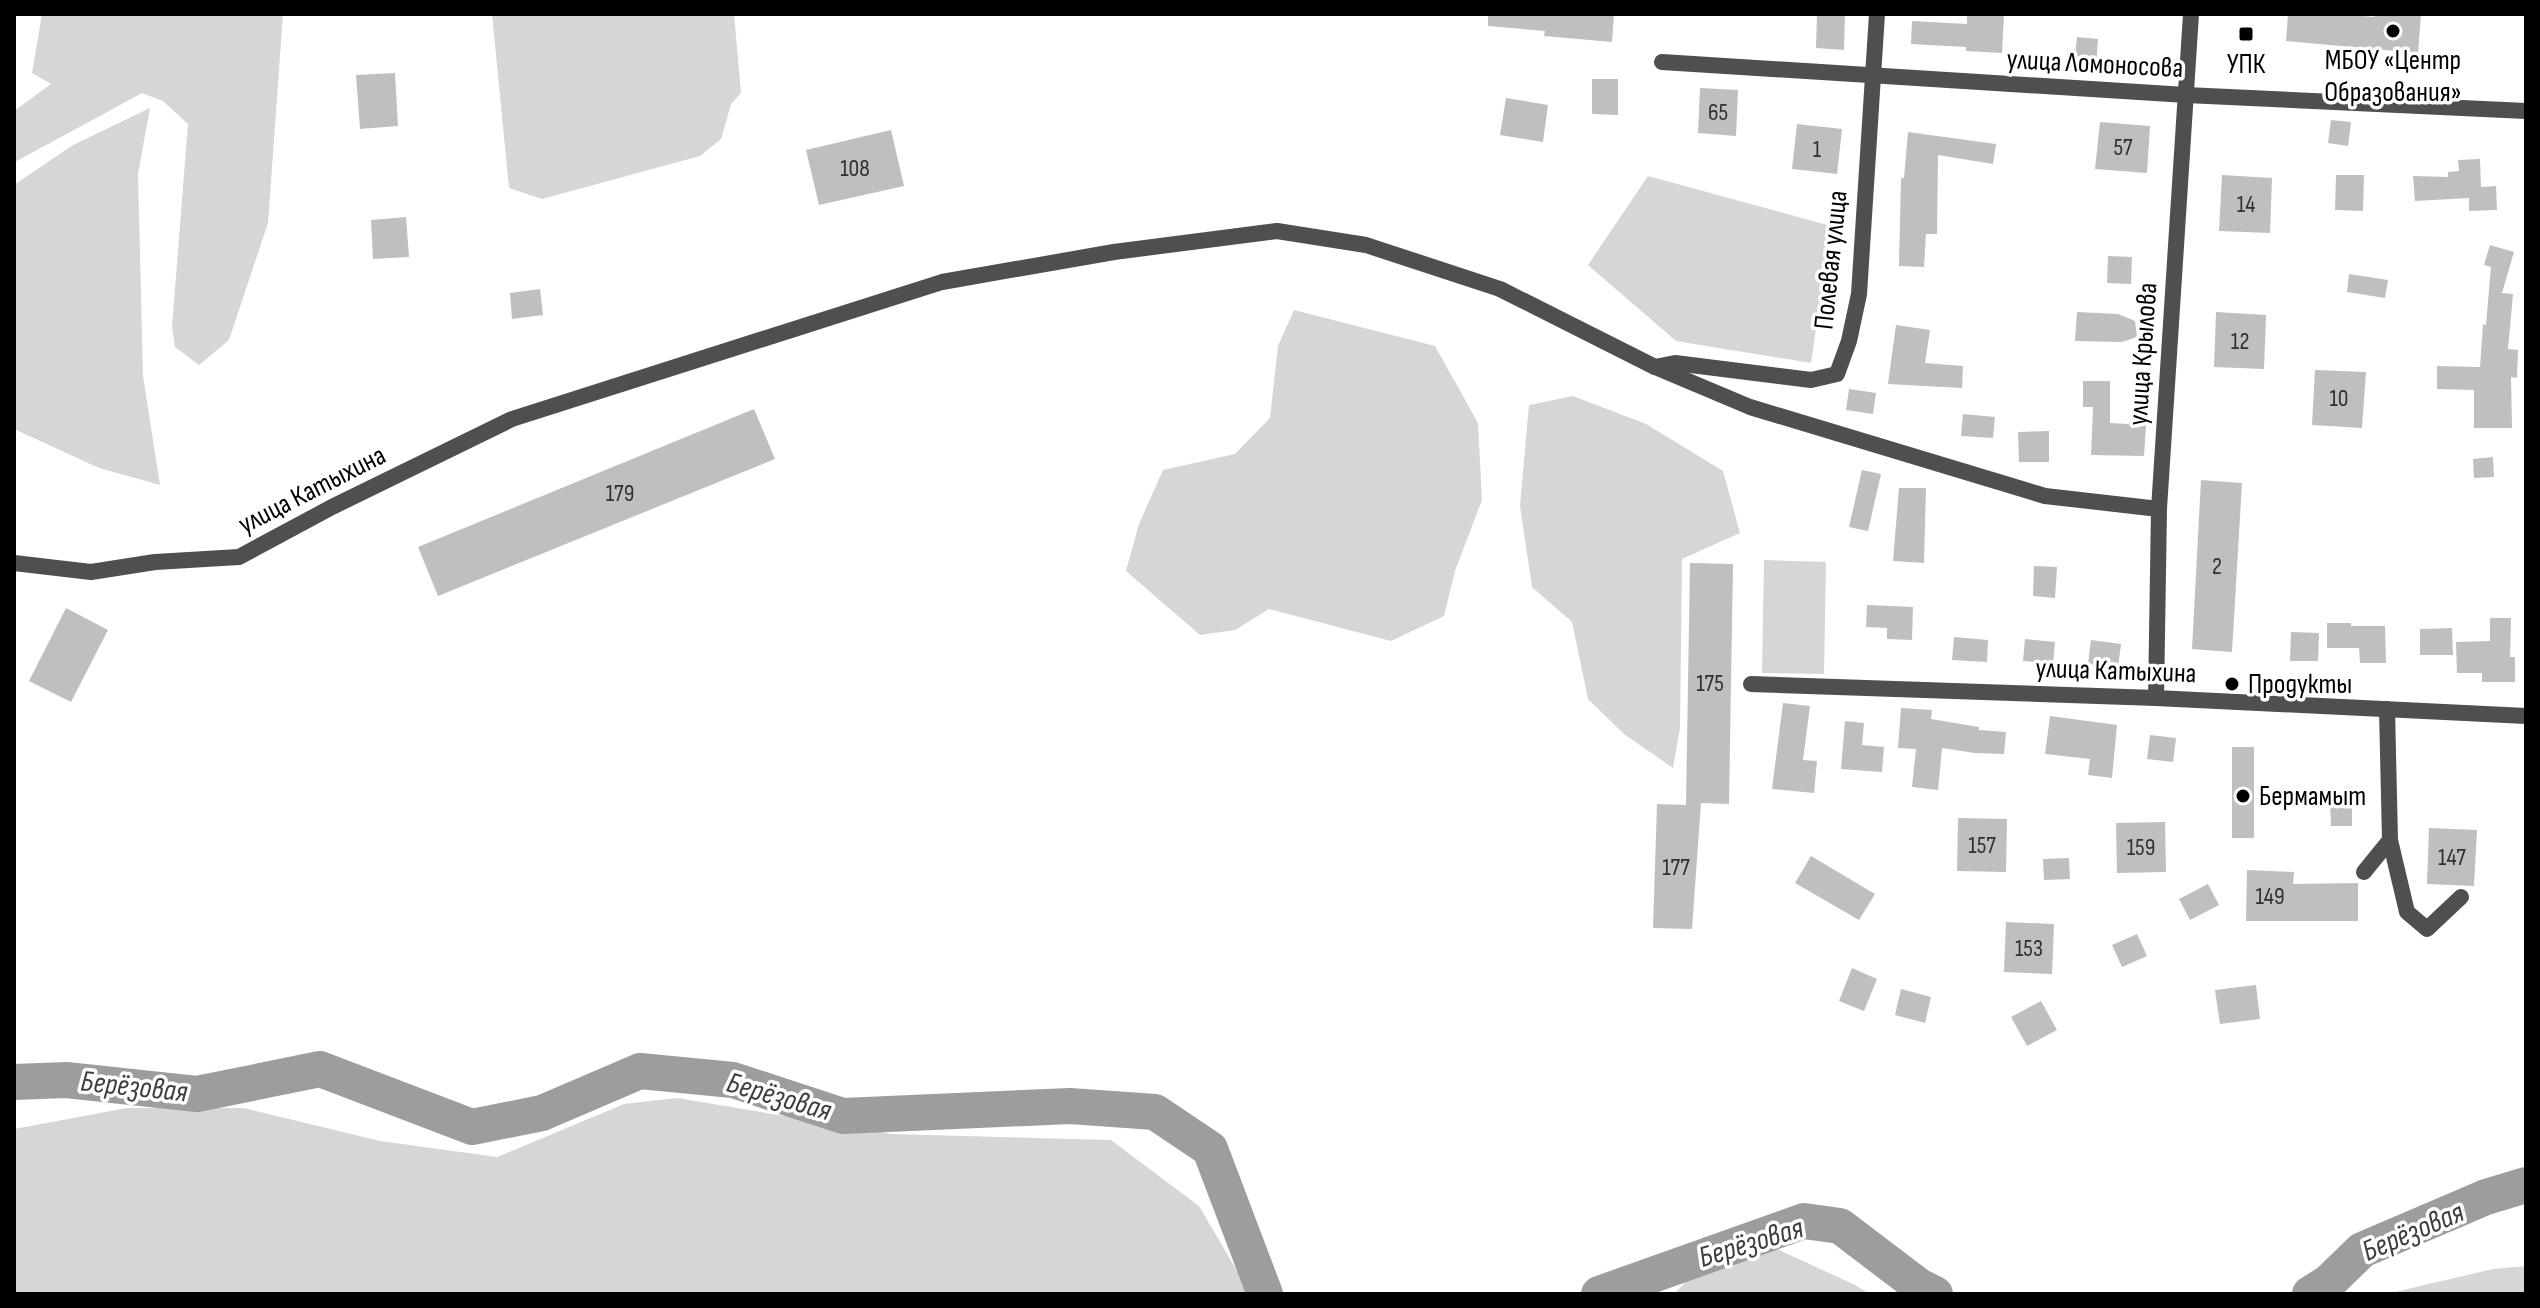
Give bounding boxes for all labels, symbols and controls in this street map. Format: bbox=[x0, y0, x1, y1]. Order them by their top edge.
marker: МБОУ «Центр Образования» bbox=[2384, 22, 2402, 40]
marker: УПК bbox=[2237, 25, 2255, 43]
street label: улица Ломоносова bbox=[2006, 43, 2184, 85]
place label: МБОУ «Центр Образования» bbox=[2324, 44, 2462, 109]
place label: УПК bbox=[2227, 48, 2266, 81]
house number: 65 bbox=[1708, 98, 1728, 127]
house number: 57 bbox=[2113, 133, 2133, 162]
house number: 1 bbox=[1813, 135, 1822, 164]
house number: 108 bbox=[840, 154, 870, 183]
street label: Полевая улица bbox=[1807, 189, 1855, 331]
house number: 14 bbox=[2237, 190, 2255, 219]
street label: улица Крылова bbox=[2122, 281, 2164, 427]
house number: 12 bbox=[2231, 327, 2249, 356]
house number: 10 bbox=[2329, 384, 2349, 413]
street label: улица Катыхина bbox=[233, 439, 391, 541]
house number: 179 bbox=[606, 479, 634, 508]
house number: 2 bbox=[2212, 552, 2222, 581]
street label: улица Катыхина bbox=[2035, 652, 2197, 690]
place label: Продукты bbox=[2248, 668, 2352, 701]
house number: 175 bbox=[1696, 669, 1724, 698]
marker: Продукты bbox=[2223, 675, 2241, 693]
place label: Бермамыт bbox=[2259, 780, 2366, 813]
marker: Бермамыт bbox=[2234, 787, 2252, 805]
house number: 157 bbox=[1968, 831, 1996, 860]
house number: 159 bbox=[2127, 833, 2155, 862]
house number: 147 bbox=[2438, 843, 2466, 872]
house number: 177 bbox=[1662, 853, 1690, 882]
house number: 149 bbox=[2255, 882, 2285, 911]
house number: 153 bbox=[2015, 934, 2043, 963]
water label: Берёзовая bbox=[79, 1063, 190, 1111]
water label: Берёзовая bbox=[722, 1065, 836, 1129]
water label: Берёзовая bbox=[2357, 1194, 2470, 1270]
water label: Берёзовая bbox=[1694, 1210, 1808, 1276]

